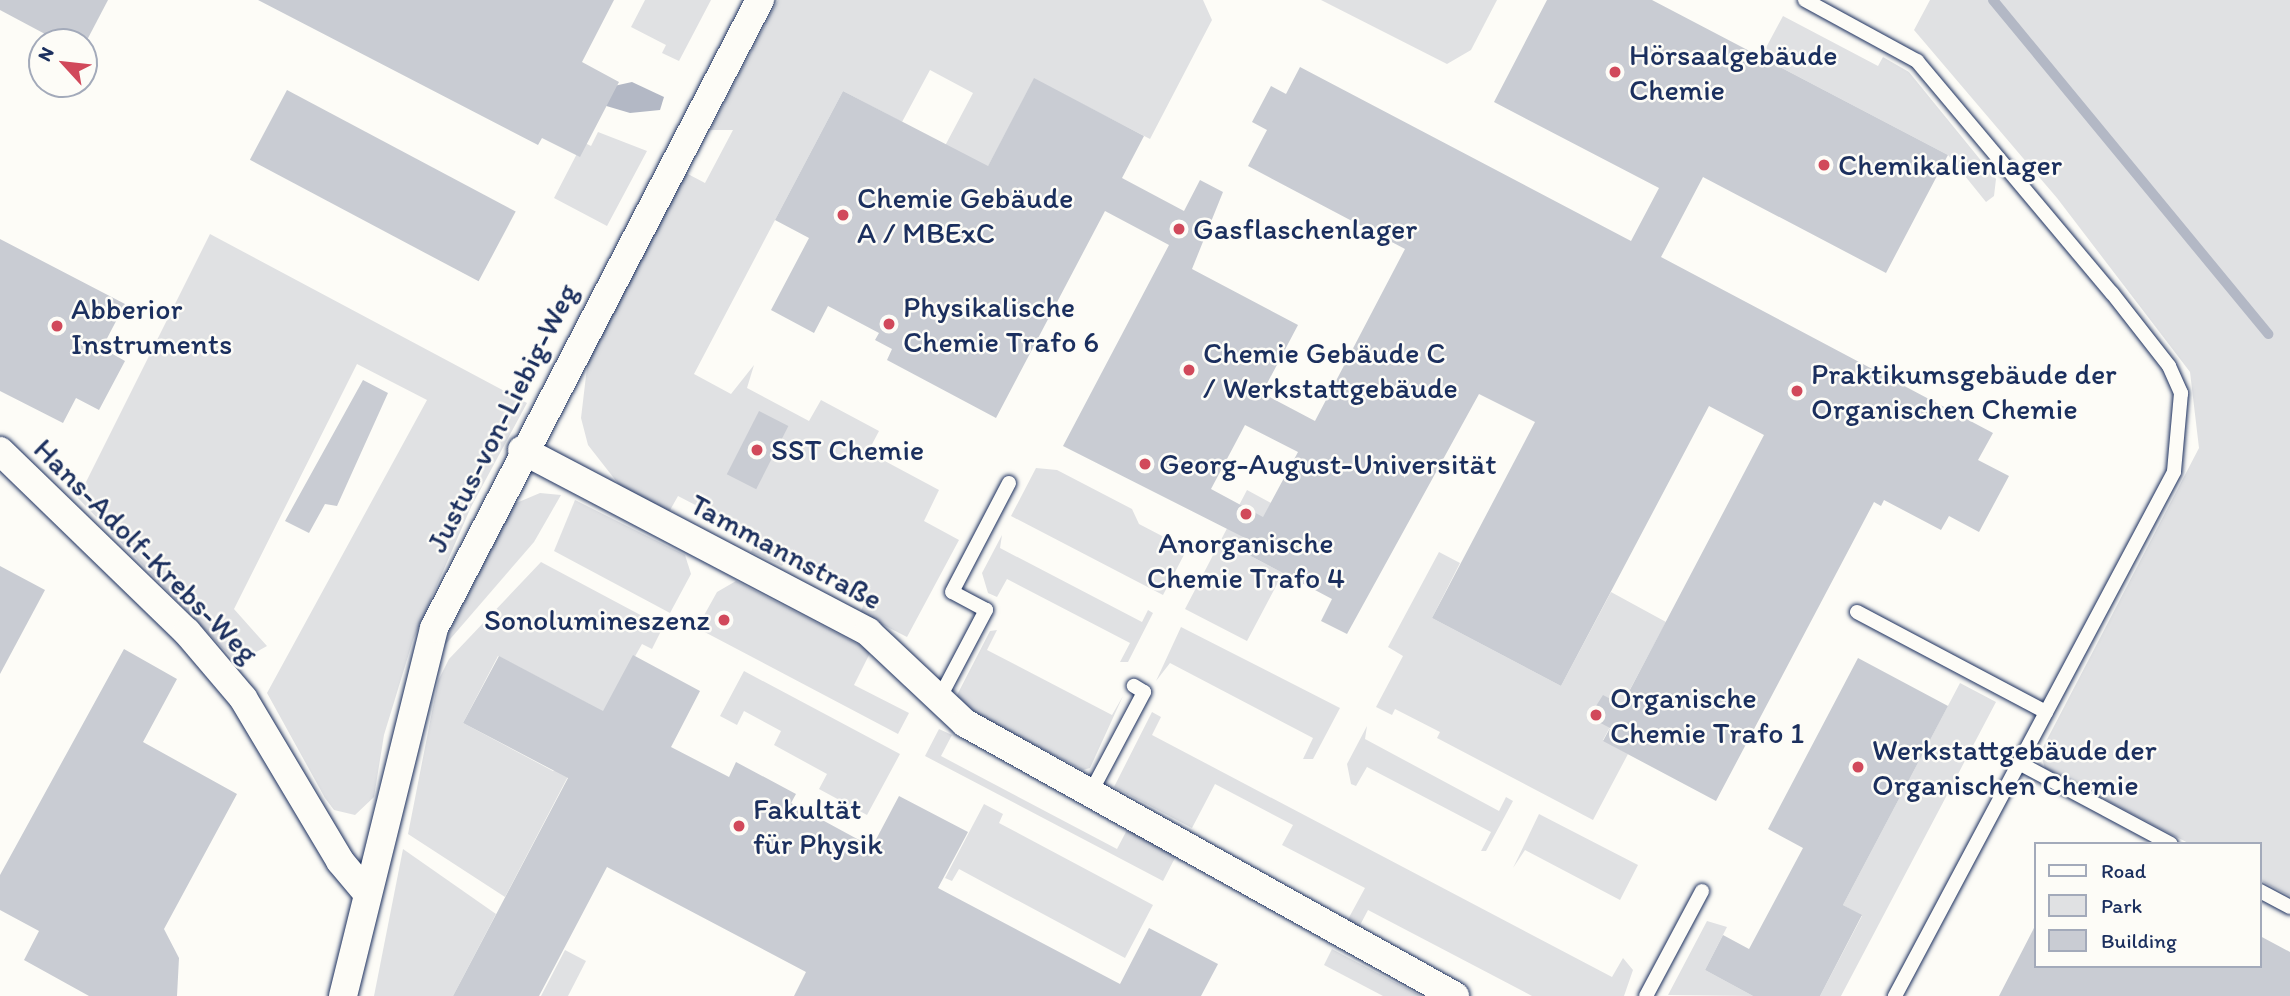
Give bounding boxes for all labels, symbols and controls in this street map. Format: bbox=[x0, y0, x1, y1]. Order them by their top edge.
north arrow bbox=[28, 28, 98, 98]
place label: Hörsaalgebäude Chemie bbox=[1629, 37, 1837, 107]
text: N bbox=[32, 43, 59, 65]
marker: Hörsaalgebäude Chemie bbox=[1607, 64, 1623, 80]
place label: Chemikalienlager bbox=[1838, 147, 2062, 183]
marker: Chemikalienlager bbox=[1816, 157, 1832, 173]
place label: Chemie Gebäude A / MBExC bbox=[857, 180, 1073, 250]
marker: Chemie Gebäude A / MBExC bbox=[835, 207, 851, 223]
place label: Gasflaschenlager bbox=[1193, 211, 1417, 247]
marker: Gasflaschenlager bbox=[1171, 221, 1187, 237]
street label: Justus-von-Liebig-Weg bbox=[419, 278, 585, 558]
place label: Physikalische Chemie Trafo 6 bbox=[903, 289, 1097, 360]
place label: Abberior Instruments bbox=[71, 291, 232, 362]
marker: Physikalische Chemie Trafo 6 bbox=[881, 316, 897, 332]
marker: Abberior Instruments bbox=[49, 318, 65, 334]
place label: Chemie Gebäude C / Werkstattgebäude bbox=[1203, 335, 1458, 406]
place label: Praktikumsgebäude der Organischen Chemie bbox=[1811, 356, 2117, 426]
marker: Chemie Gebäude C / Werkstattgebäude bbox=[1181, 362, 1197, 378]
marker: Praktikumsgebäude der Organischen Chemie bbox=[1789, 383, 1805, 399]
street label: Hans-Adolf-Krebs-Weg bbox=[26, 431, 266, 671]
place label: SST Chemie bbox=[771, 432, 924, 468]
marker: SST Chemie bbox=[749, 442, 765, 458]
place label: Georg-August-Universität bbox=[1159, 446, 1496, 482]
marker: Georg-August-Universität bbox=[1137, 456, 1153, 472]
street label: Tammannstraße bbox=[684, 486, 888, 618]
marker: Anorganische Chemie Trafo 4 bbox=[1238, 506, 1254, 522]
place label: Anorganische Chemie Trafo 4 bbox=[1148, 525, 1344, 596]
place label: Sonolumineszenz bbox=[484, 602, 710, 638]
marker: Sonolumineszenz bbox=[716, 612, 732, 628]
place label: Organische Chemie Trafo 1 bbox=[1610, 680, 1802, 750]
marker: Organische Chemie Trafo 1 bbox=[1588, 707, 1604, 723]
place label: Werkstattgebäude der Organischen Chemie bbox=[1872, 732, 2156, 802]
marker: Werkstattgebäude der Organischen Chemie bbox=[1850, 759, 1866, 775]
place label: Fakultät für Physik bbox=[753, 791, 883, 862]
marker: Fakultät für Physik bbox=[731, 818, 747, 834]
legend bbox=[2035, 842, 2262, 968]
text: Road bbox=[2101, 858, 2146, 883]
text: Park bbox=[2101, 893, 2142, 918]
text: Building bbox=[2101, 928, 2177, 953]

